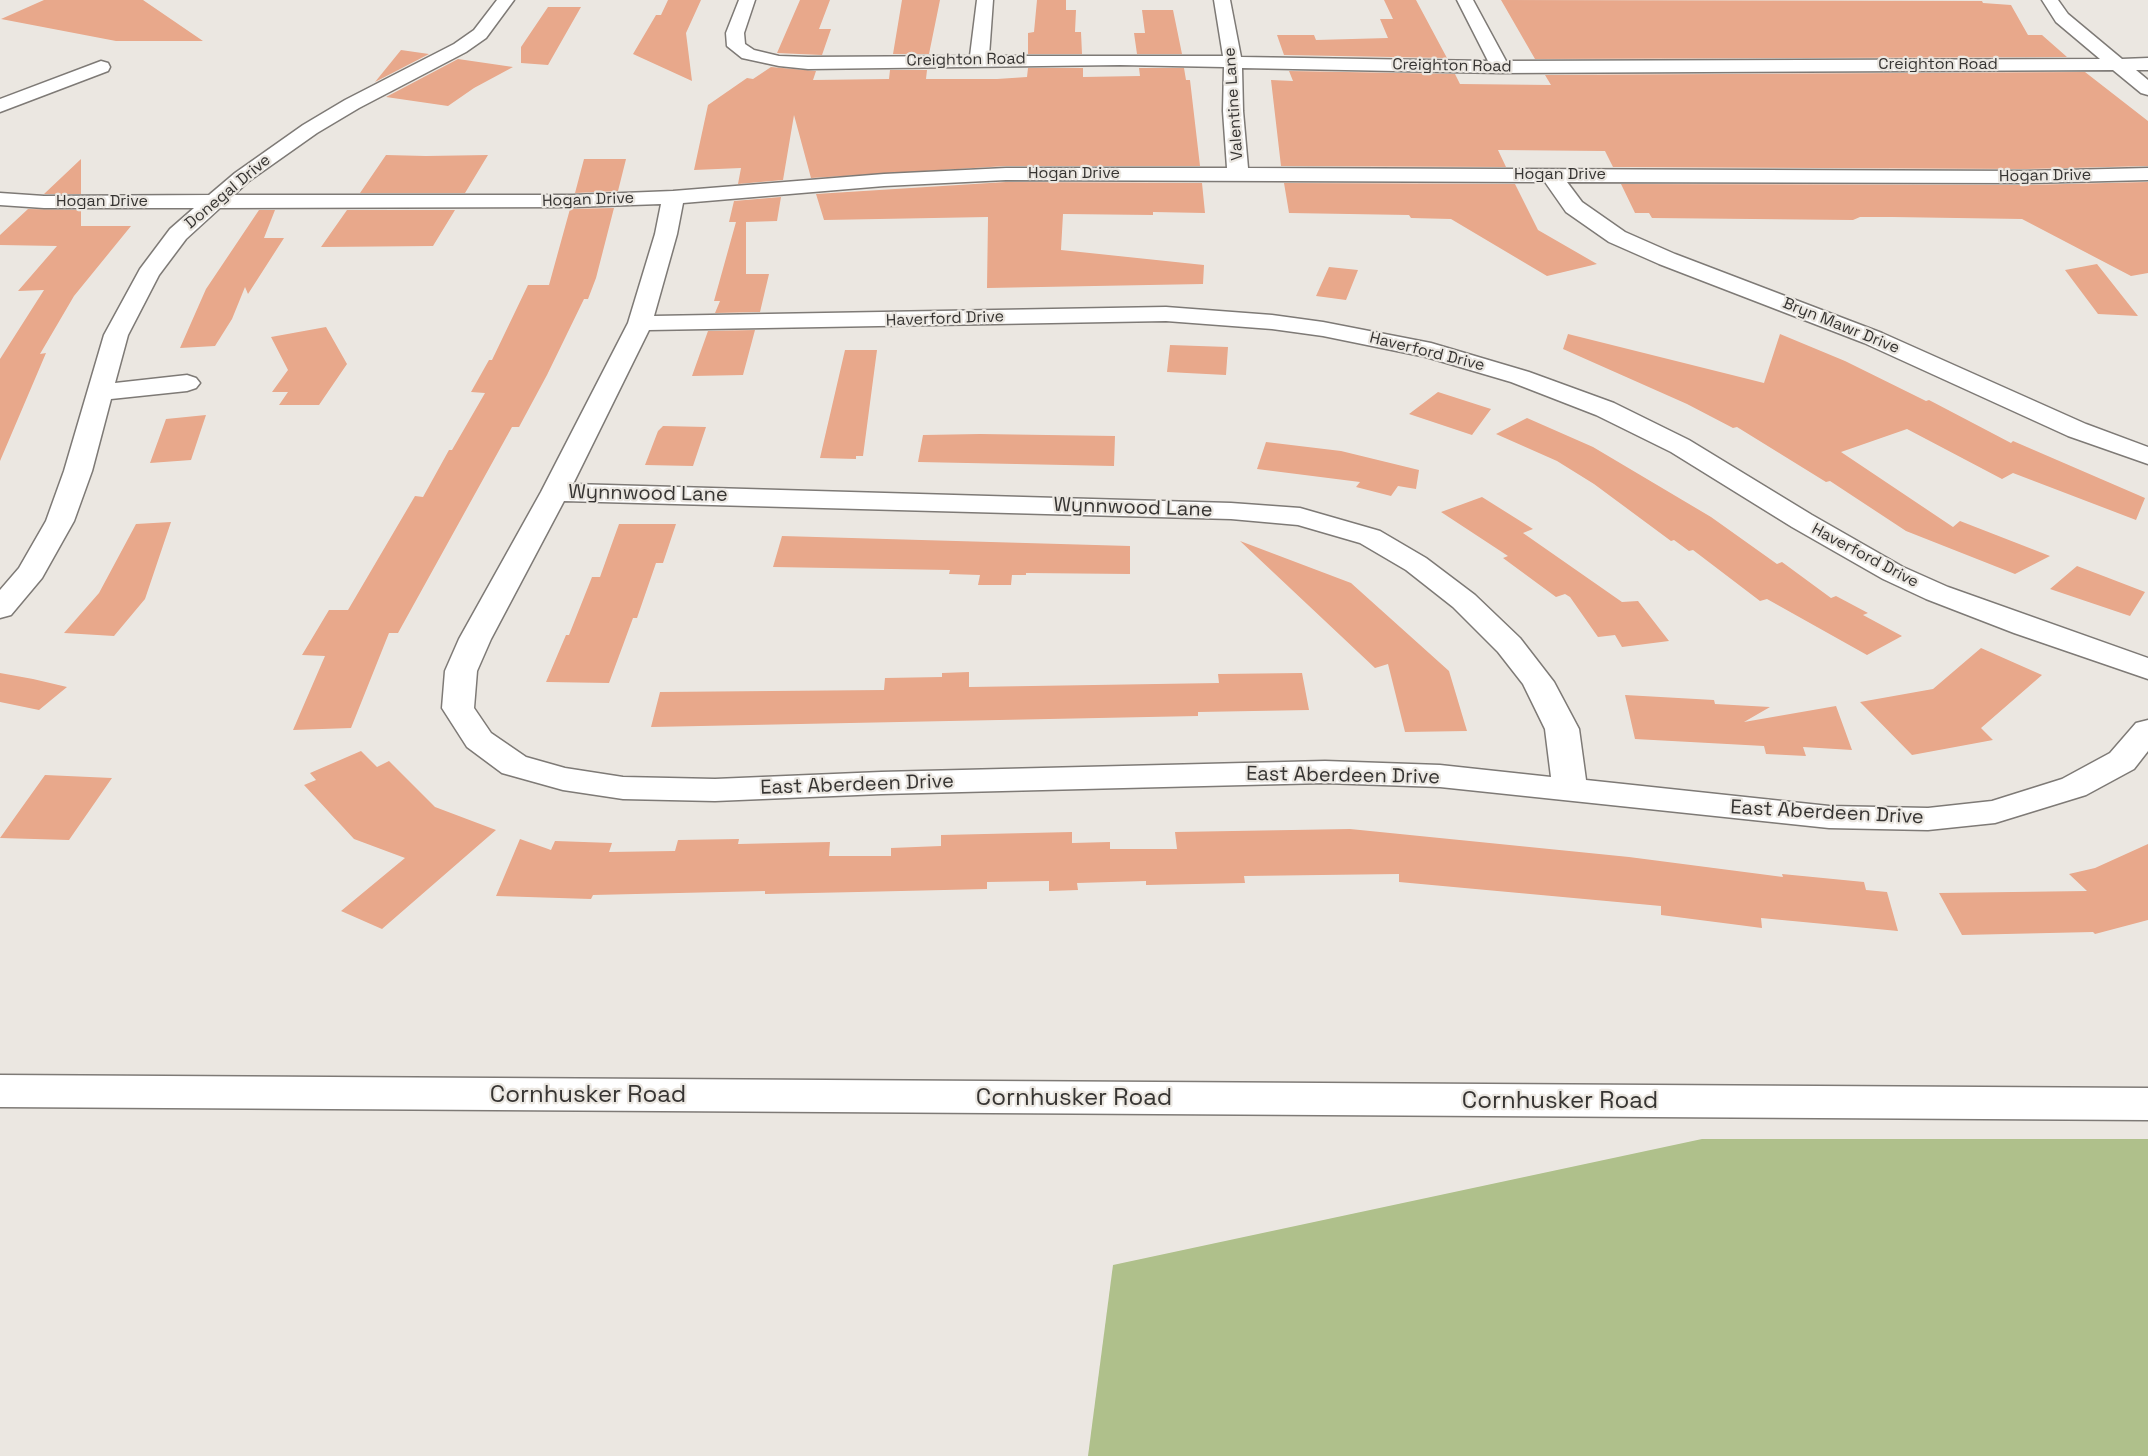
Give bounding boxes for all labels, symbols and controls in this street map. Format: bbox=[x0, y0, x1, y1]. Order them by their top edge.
street label: Valentine Lane bbox=[1220, 47, 1248, 161]
street label: Creighton Road bbox=[906, 49, 1026, 71]
street label: Creighton Road bbox=[1392, 55, 1512, 77]
street label: Creighton Road bbox=[1878, 55, 1998, 75]
street label: Donegal Drive bbox=[181, 151, 275, 233]
street label: Hogan Drive bbox=[1028, 164, 1120, 184]
street label: Hogan Drive bbox=[1514, 165, 1606, 185]
street label: Hogan Drive bbox=[1999, 166, 2091, 186]
street label: Hogan Drive bbox=[542, 189, 634, 211]
street label: Hogan Drive bbox=[56, 192, 148, 212]
street label: Bryn Mawr Drive bbox=[1780, 294, 1902, 358]
street label: Haverford Drive bbox=[886, 307, 1004, 331]
street label: Haverford Drive bbox=[1367, 328, 1487, 376]
street label: Wynnwood Lane bbox=[568, 481, 728, 507]
street label: Wynnwood Lane bbox=[1053, 493, 1213, 523]
street label: Haverford Drive bbox=[1808, 520, 1922, 592]
street label: East Aberdeen Drive bbox=[1246, 762, 1440, 790]
street label: East Aberdeen Drive bbox=[760, 770, 954, 800]
street label: East Aberdeen Drive bbox=[1730, 796, 1924, 830]
street label: Cornhusker Road bbox=[490, 1081, 686, 1109]
street label: Cornhusker Road bbox=[976, 1084, 1172, 1112]
street label: Cornhusker Road bbox=[1462, 1087, 1658, 1115]

